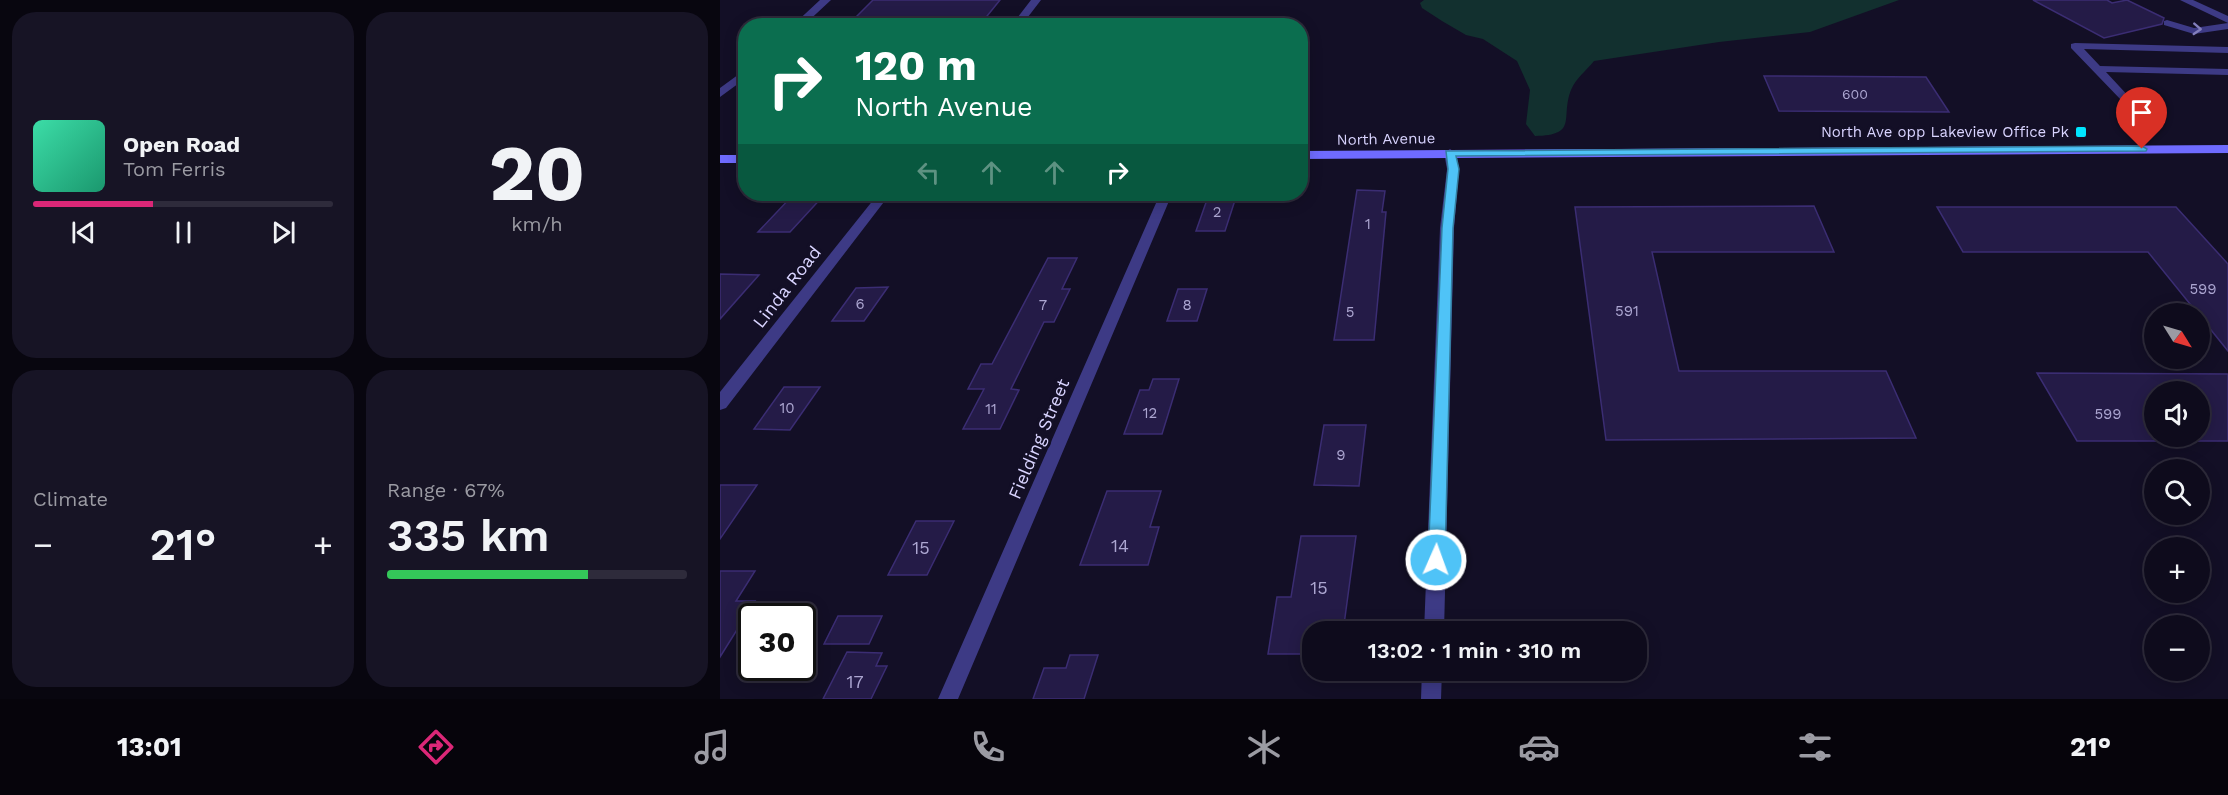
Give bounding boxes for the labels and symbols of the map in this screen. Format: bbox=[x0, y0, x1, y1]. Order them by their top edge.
one-way arrow bbox=[2193, 23, 2202, 36]
house number: 600 bbox=[1842, 86, 1868, 102]
pin bbox=[2116, 87, 2167, 149]
place label: North Ave opp Lakeview Office Pk bbox=[1821, 123, 2069, 141]
marker: North Ave opp Lakeview Office Pk bbox=[2074, 125, 2088, 139]
street label: North Avenue bbox=[1336, 129, 1436, 149]
house number: 2 bbox=[1213, 203, 1221, 221]
house number: 1 bbox=[1365, 215, 1371, 233]
street label: Linda Road bbox=[748, 242, 825, 332]
house number: 599 bbox=[2189, 280, 2217, 298]
house number: 6 bbox=[855, 295, 865, 313]
house number: 7 bbox=[1039, 296, 1047, 314]
house number: 8 bbox=[1182, 296, 1192, 314]
house number: 591 bbox=[1615, 302, 1639, 320]
house number: 5 bbox=[1346, 303, 1354, 321]
north arrow bbox=[2144, 303, 2210, 369]
street label: Fielding Street bbox=[1004, 375, 1074, 502]
house number: 10 bbox=[779, 399, 795, 417]
house number: 11 bbox=[985, 400, 997, 418]
house number: 12 bbox=[1143, 404, 1157, 422]
house number: 599 bbox=[2094, 405, 2122, 423]
house number: 9 bbox=[1336, 446, 1346, 464]
position arrow bbox=[1404, 528, 1468, 592]
house number: 14 bbox=[1111, 535, 1129, 556]
house number: 15 bbox=[912, 537, 930, 558]
house number: 15 bbox=[1310, 577, 1328, 598]
speed limit sign: 30 bbox=[738, 603, 816, 681]
house number: 17 bbox=[846, 671, 864, 692]

